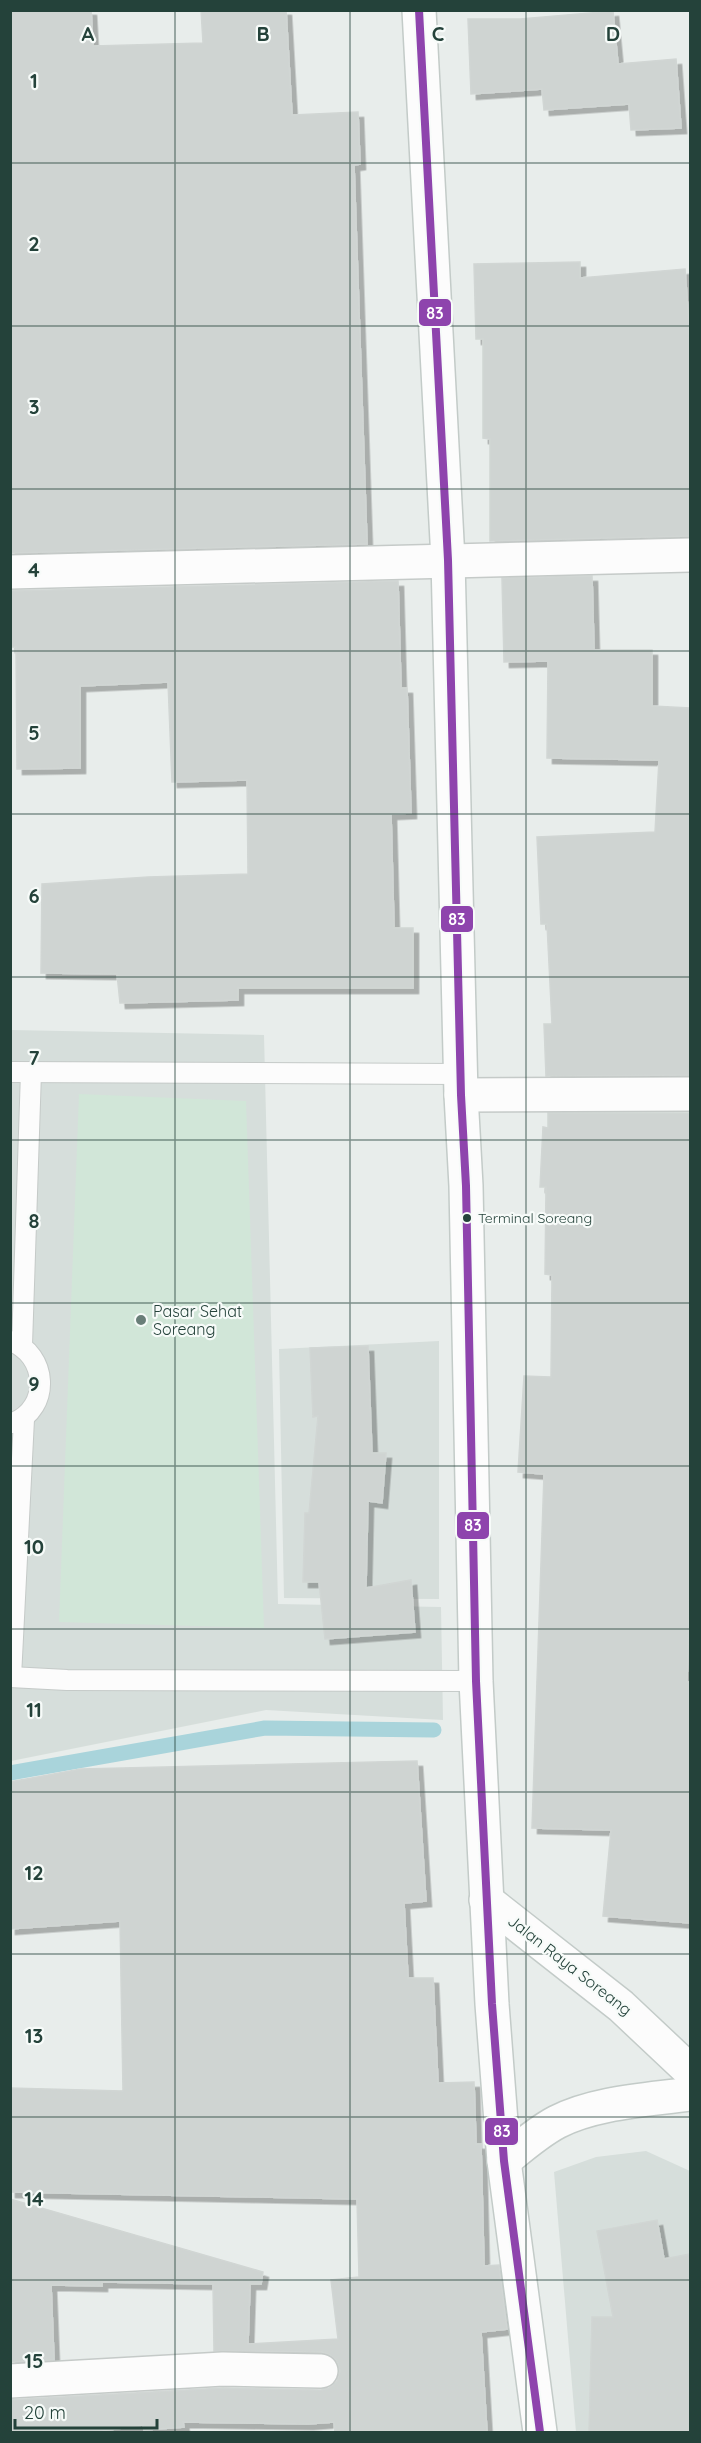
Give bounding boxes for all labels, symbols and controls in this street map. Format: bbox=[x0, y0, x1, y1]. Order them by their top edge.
text: A bbox=[82, 21, 95, 46]
text: B bbox=[256, 21, 270, 46]
text: C bbox=[432, 21, 445, 46]
text: D bbox=[606, 21, 620, 46]
text: 1 bbox=[30, 68, 38, 93]
text: 2 bbox=[28, 231, 40, 256]
line badge: 83 bbox=[418, 298, 452, 327]
text: 83 bbox=[426, 303, 444, 323]
text: 3 bbox=[29, 394, 39, 419]
text: 4 bbox=[28, 557, 40, 582]
text: 5 bbox=[28, 720, 40, 745]
text: 6 bbox=[28, 883, 40, 908]
line badge: 83 bbox=[440, 905, 474, 933]
text: 83 bbox=[448, 909, 466, 929]
text: 7 bbox=[29, 1045, 40, 1070]
text: 8 bbox=[29, 1208, 40, 1233]
place label: Terminal Soreang bbox=[478, 1209, 592, 1227]
marker: Terminal Soreang bbox=[461, 1212, 473, 1224]
place label: Pasar Sehat Soreang bbox=[153, 1301, 242, 1339]
marker: Pasar Sehat Soreang bbox=[134, 1313, 148, 1327]
text: 9 bbox=[28, 1371, 40, 1396]
line badge: 83 bbox=[456, 1511, 490, 1540]
text: 83 bbox=[464, 1515, 482, 1535]
text: 10 bbox=[24, 1534, 44, 1559]
text: 11 bbox=[26, 1697, 42, 1722]
text: 12 bbox=[24, 1860, 44, 1885]
street label: Jalan Raya Soreang bbox=[504, 1910, 636, 2020]
text: 13 bbox=[25, 2023, 43, 2048]
line badge: 83 bbox=[484, 2117, 519, 2146]
text: 83 bbox=[493, 2121, 511, 2141]
text: 14 bbox=[24, 2186, 44, 2211]
text: 15 bbox=[24, 2348, 44, 2373]
scale bar bbox=[15, 2392, 158, 2430]
text: 20 m bbox=[24, 2401, 66, 2424]

